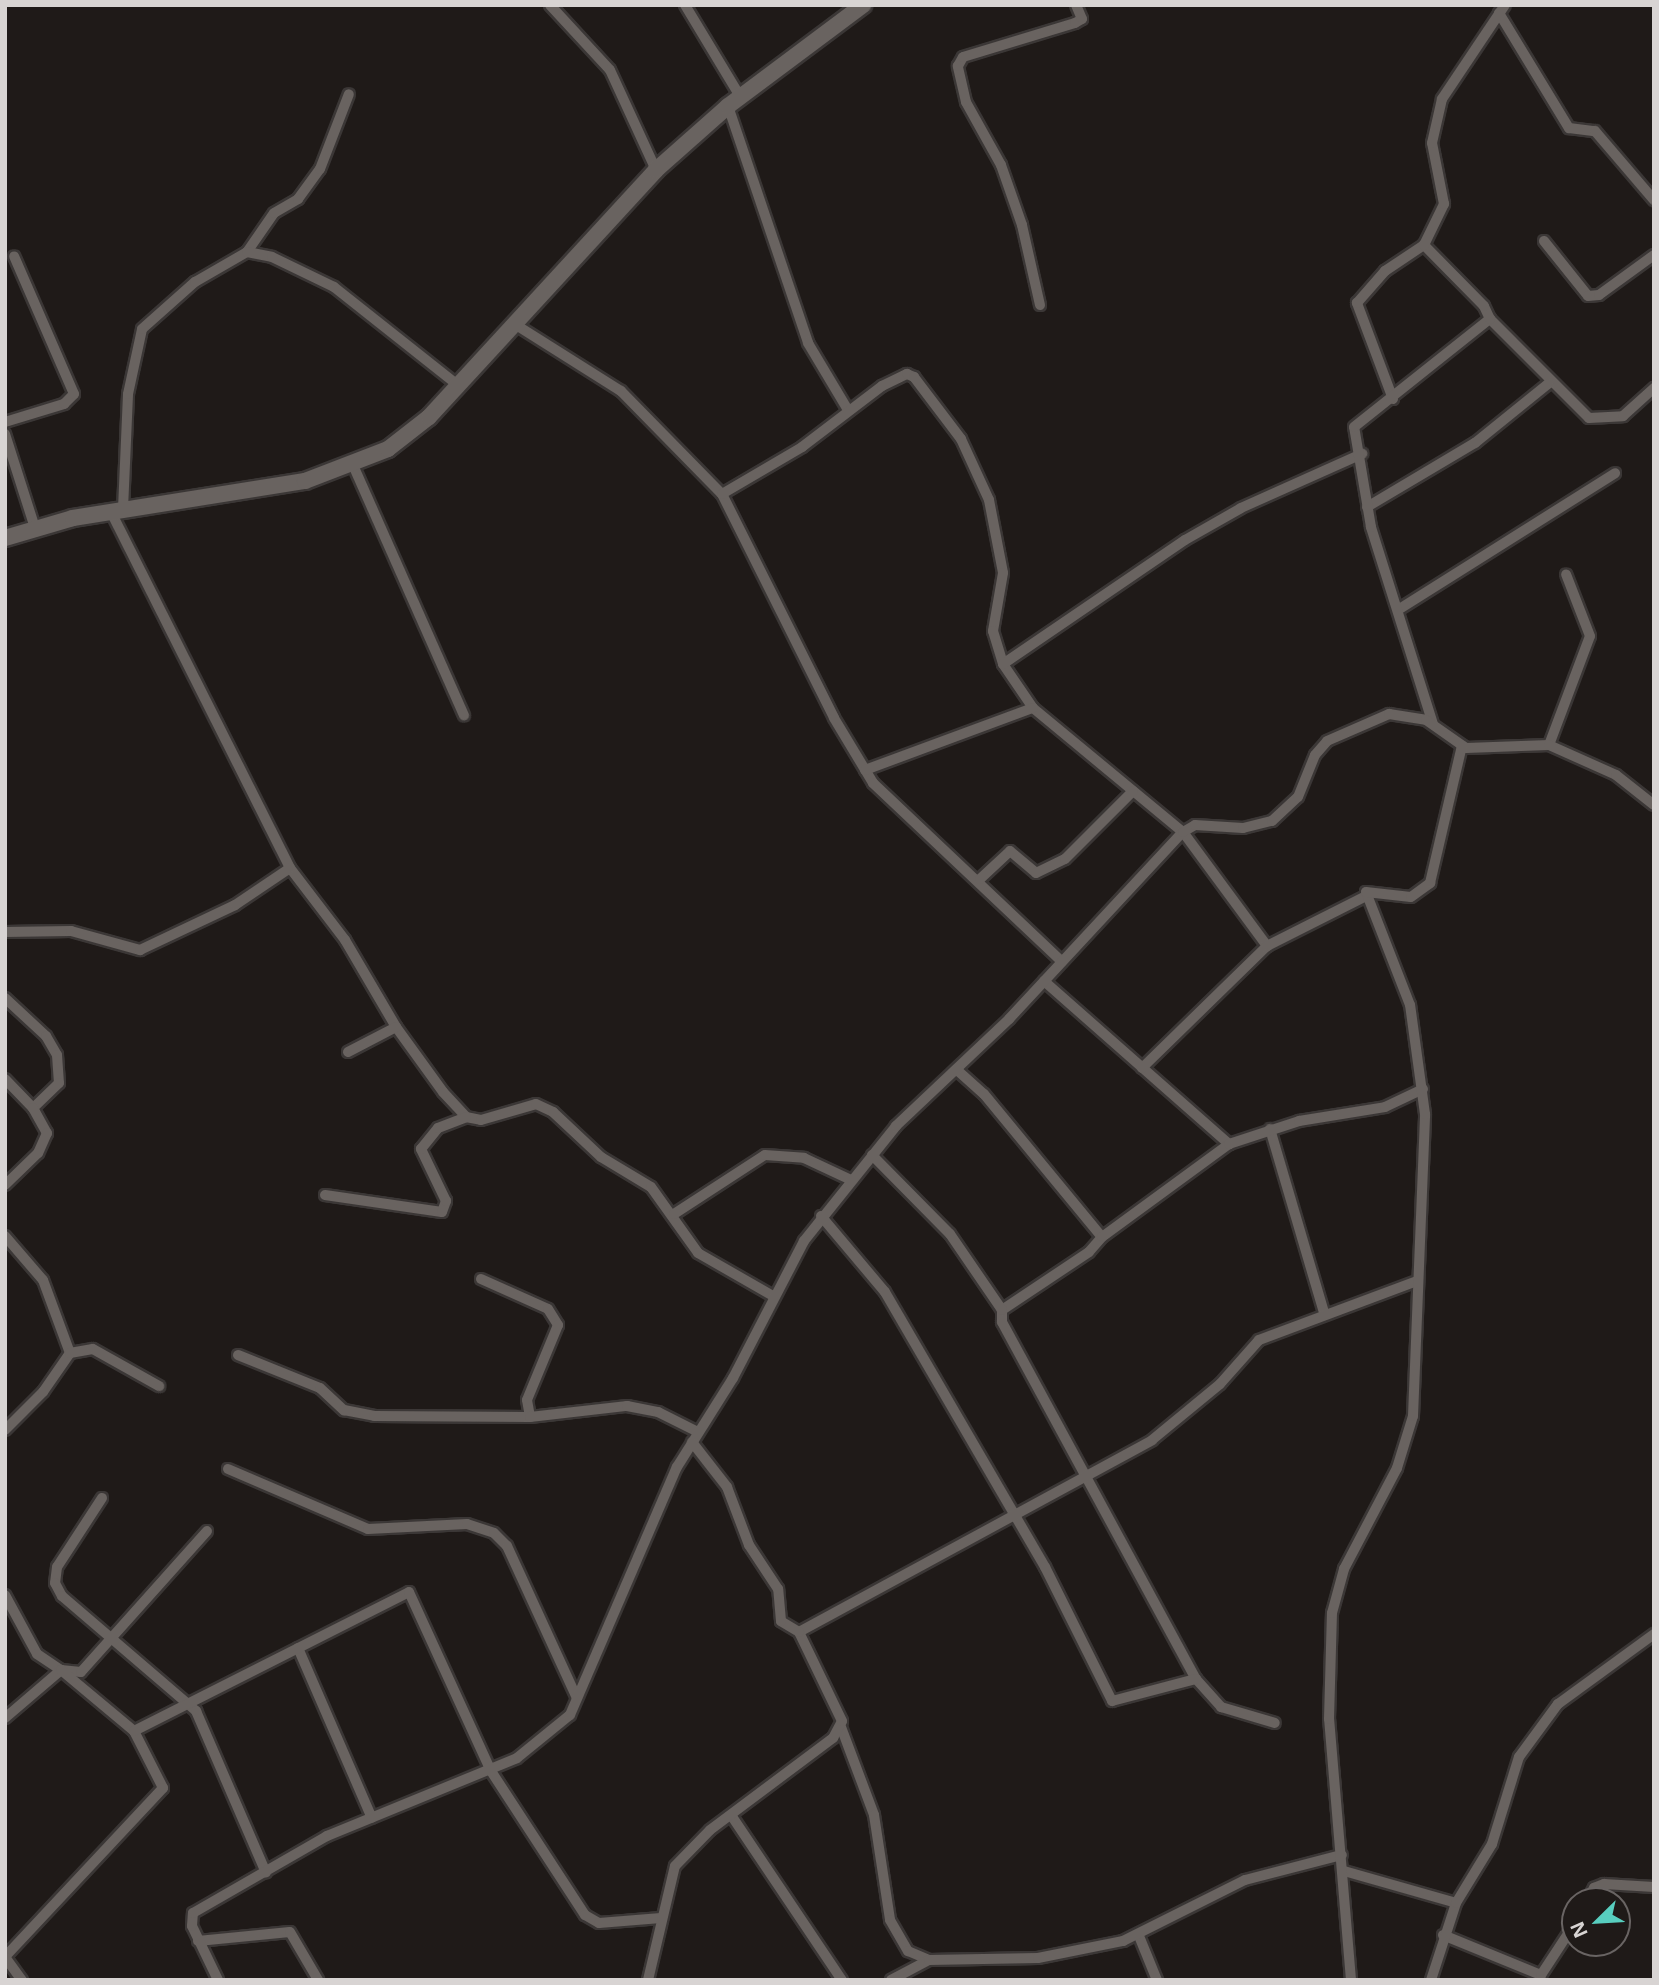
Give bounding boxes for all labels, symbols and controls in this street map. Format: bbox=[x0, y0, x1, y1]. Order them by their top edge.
north arrow bbox=[1561, 1887, 1631, 1957]
text: N bbox=[1564, 1917, 1594, 1942]

